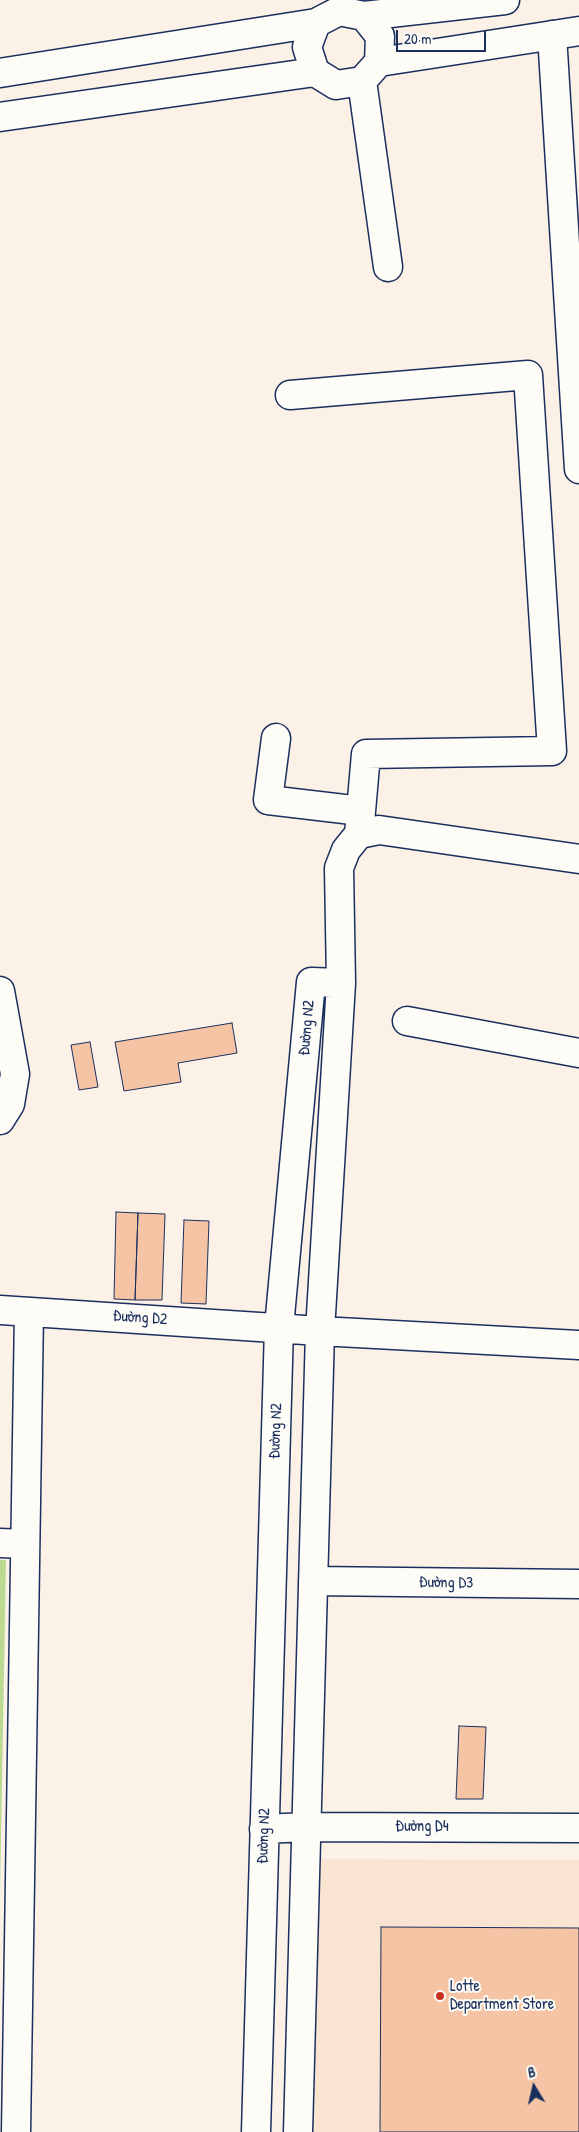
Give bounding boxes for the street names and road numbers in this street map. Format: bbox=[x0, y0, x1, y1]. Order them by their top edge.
street label: Đường N2 bbox=[295, 999, 319, 1057]
street label: Đường D2 bbox=[112, 1307, 168, 1329]
street label: Đường N2 bbox=[265, 1403, 287, 1459]
street label: Đường D3 bbox=[419, 1573, 473, 1593]
street label: Đường N2 bbox=[253, 1808, 275, 1864]
street label: Đường D4 bbox=[395, 1817, 449, 1837]

